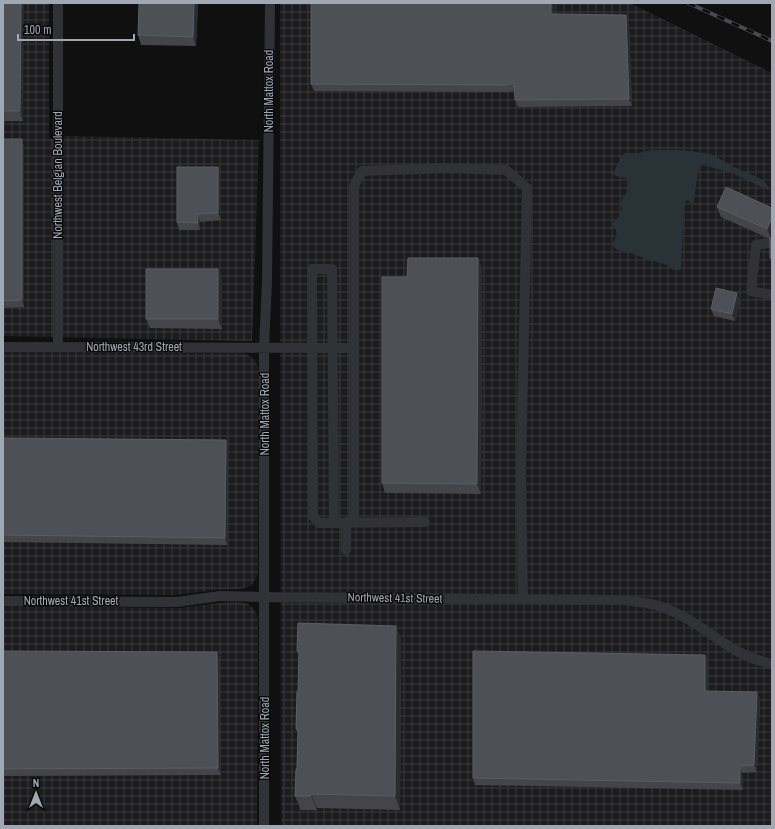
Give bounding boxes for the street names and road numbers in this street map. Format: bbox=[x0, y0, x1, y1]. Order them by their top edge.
street label: North Mattox Road bbox=[261, 50, 277, 132]
street label: Northwest Belgian Boulevard bbox=[50, 111, 66, 239]
street label: Northwest 43rd Street bbox=[86, 339, 182, 355]
street label: North Mattox Road bbox=[257, 373, 273, 455]
street label: Northwest 41st Street bbox=[348, 589, 443, 607]
street label: Northwest 41st Street bbox=[24, 593, 119, 609]
street label: North Mattox Road bbox=[257, 697, 273, 779]

